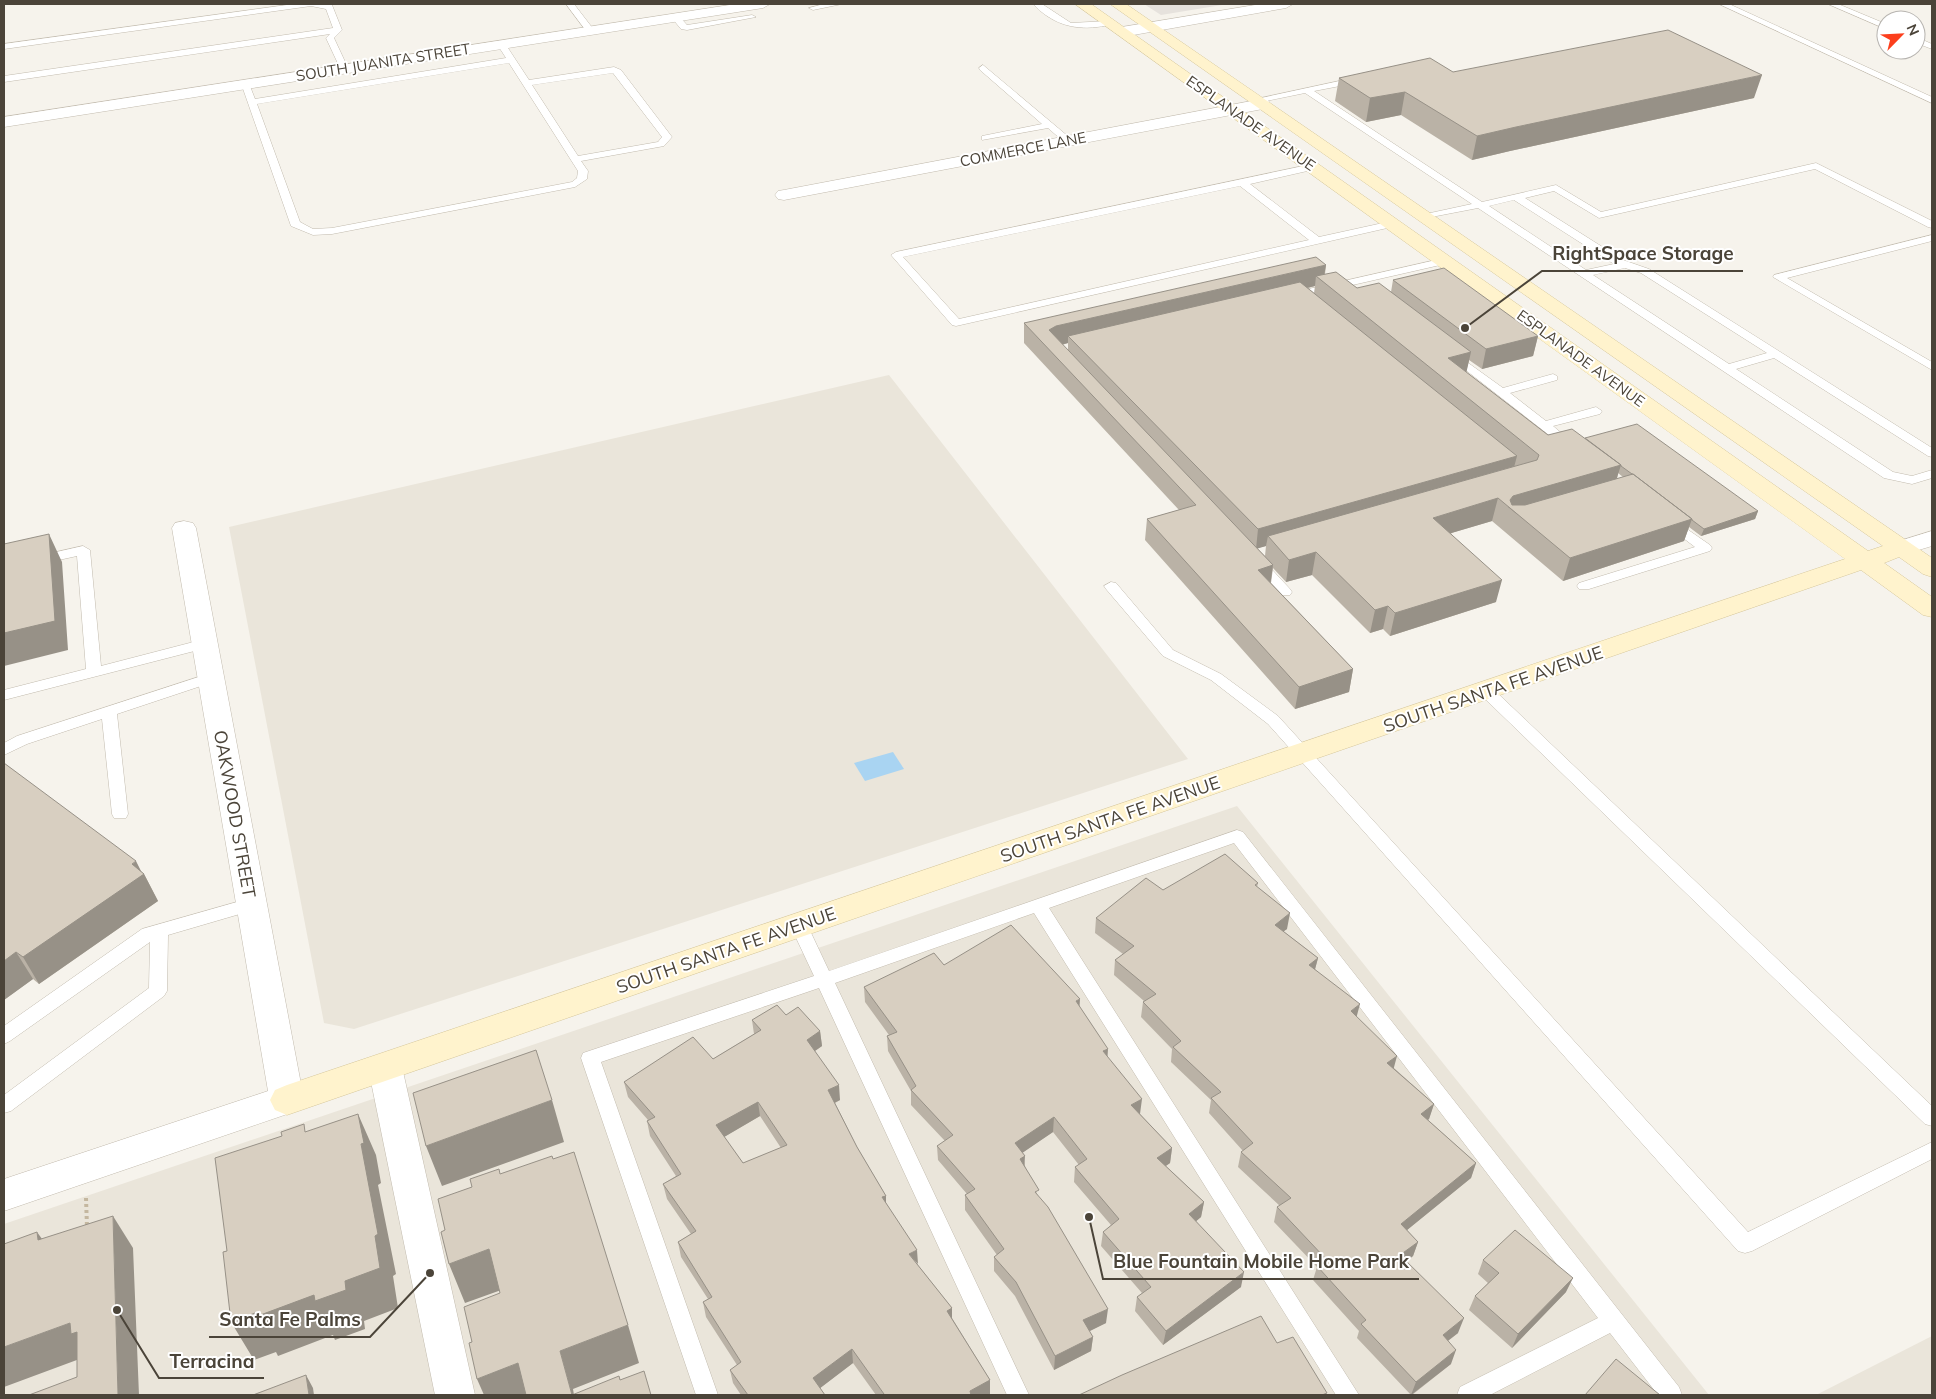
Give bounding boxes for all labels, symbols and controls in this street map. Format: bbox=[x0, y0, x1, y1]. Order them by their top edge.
north arrow bbox=[1876, 10, 1926, 60]
text: N bbox=[1903, 21, 1923, 38]
street label: SOUTH JUANITA STREET bbox=[295, 39, 471, 85]
street label: ESPLANADE AVENUE bbox=[1183, 71, 1319, 175]
street label: COMMERCE LANE bbox=[958, 127, 1088, 171]
callout: RightSpace Storage bbox=[1542, 237, 1743, 271]
text: RightSpace Storage bbox=[1552, 241, 1734, 265]
street label: ESPLANADE AVENUE bbox=[1513, 305, 1649, 411]
street label: SOUTH SANTA FE AVENUE bbox=[1380, 641, 1606, 737]
street label: OAKWOOD STREET bbox=[209, 728, 261, 900]
street label: SOUTH SANTA FE AVENUE bbox=[997, 771, 1223, 867]
street label: SOUTH SANTA FE AVENUE bbox=[613, 902, 839, 998]
callout: Blue Fountain Mobile Home Park bbox=[1103, 1245, 1419, 1279]
text: Blue Fountain Mobile Home Park bbox=[1113, 1249, 1409, 1273]
callout: Santa Fe Palms bbox=[209, 1303, 370, 1337]
text: Santa Fe Palms bbox=[219, 1307, 361, 1331]
callout: Terracina bbox=[159, 1344, 264, 1378]
text: Terracina bbox=[169, 1349, 255, 1373]

